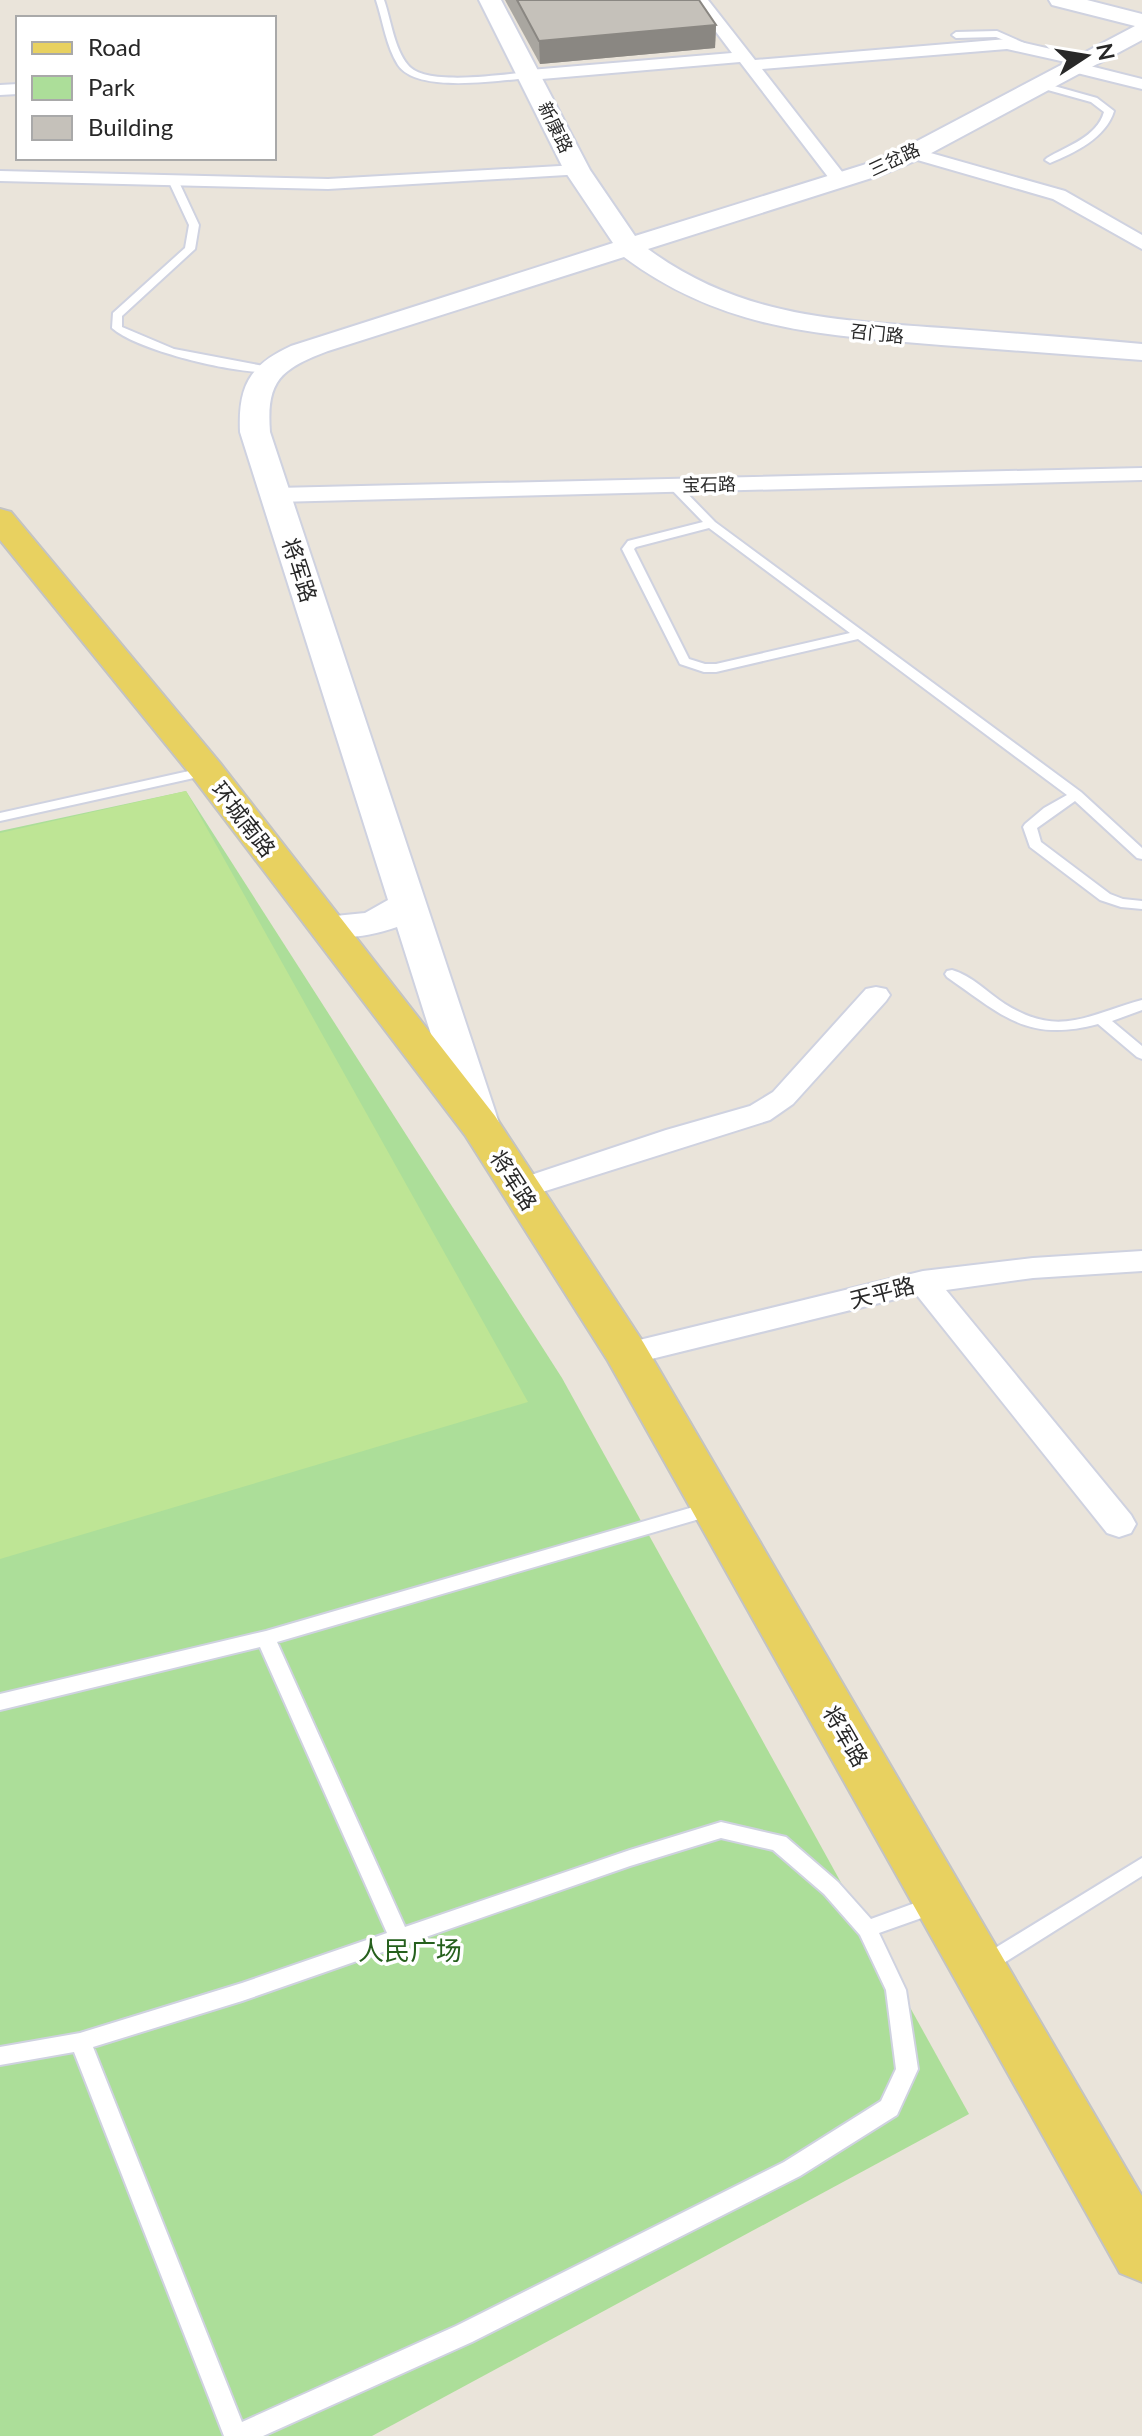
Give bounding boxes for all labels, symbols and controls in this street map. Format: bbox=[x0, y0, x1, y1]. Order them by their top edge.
legend bbox=[16, 16, 276, 160]
north arrow bbox=[1046, 16, 1126, 96]
text: Road bbox=[88, 32, 141, 61]
text: N bbox=[1091, 41, 1121, 63]
text: Park bbox=[88, 72, 136, 101]
street label: 新康路 bbox=[534, 98, 578, 156]
text: Building bbox=[88, 112, 173, 141]
street label: 三岔路 bbox=[865, 138, 923, 180]
street label: 召门路 bbox=[849, 319, 905, 347]
street label: 宝石路 bbox=[682, 473, 736, 495]
street label: 将军路 bbox=[277, 534, 323, 606]
street label: 环城南路 bbox=[206, 776, 282, 862]
street label: 将军路 bbox=[485, 1145, 543, 1215]
street label: 天平路 bbox=[847, 1271, 917, 1313]
street label: 将军路 bbox=[818, 1701, 874, 1771]
park label: 人民广场 bbox=[358, 1934, 462, 1966]

